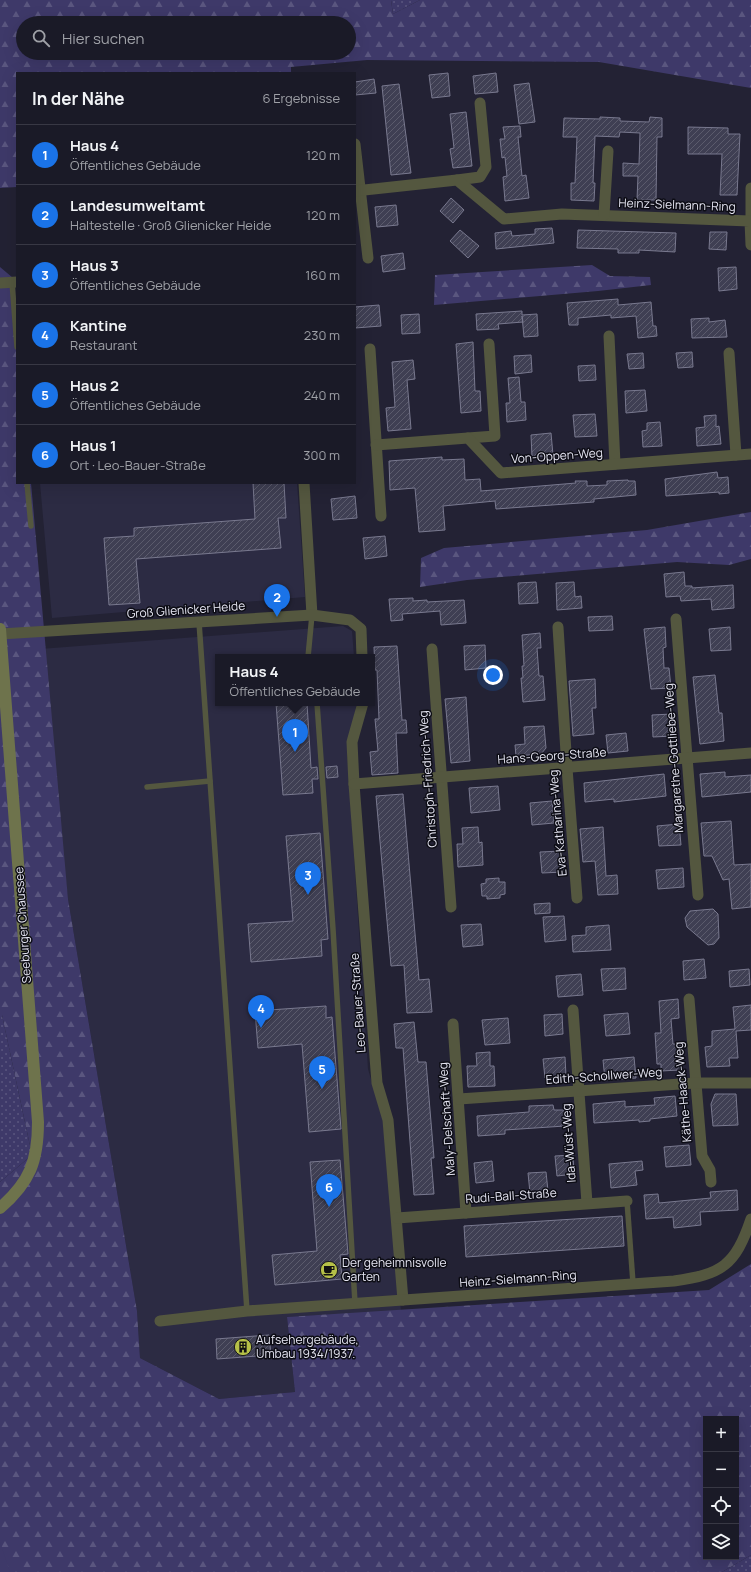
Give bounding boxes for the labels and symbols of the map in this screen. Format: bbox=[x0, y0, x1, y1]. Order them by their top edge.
street label: Heinz-Sielmann-Ring bbox=[618, 194, 736, 215]
street label: Von-Oppen-Weg bbox=[511, 444, 603, 467]
pin: 2 bbox=[264, 584, 290, 617]
street label: Groß Glienicker Heide bbox=[126, 597, 246, 622]
your location bbox=[483, 665, 503, 685]
street label: Margarethe-Gottliebe-Weg bbox=[660, 683, 687, 834]
street label: Christoph-Friedrich-Weg bbox=[414, 710, 441, 848]
pin: 1 bbox=[282, 719, 308, 752]
street label: Hans-Georg-Straße bbox=[497, 743, 607, 768]
street label: Eva-Katharina-Weg bbox=[544, 769, 571, 877]
pin: 3 bbox=[295, 862, 321, 895]
street label: Seeburger Chaussee bbox=[10, 866, 35, 984]
street label: Leo-Bauer-Straße bbox=[346, 953, 369, 1053]
pin: 4 bbox=[248, 995, 274, 1028]
street label: Käthe-Haack-Weg bbox=[670, 1041, 695, 1143]
pin: 5 bbox=[309, 1056, 335, 1089]
street label: Maly-Delschaft-Weg bbox=[434, 1062, 459, 1176]
street label: Edith-Schollwer-Weg bbox=[545, 1063, 663, 1088]
street label: Ida-Wüst-Weg bbox=[557, 1103, 580, 1183]
pin: 6 bbox=[316, 1174, 342, 1207]
street label: Rudi-Ball-Straße bbox=[465, 1184, 557, 1207]
place label: Der geheimnisvolle Garten bbox=[342, 1254, 447, 1285]
cafe icon: Der geheimnisvolle Garten bbox=[319, 1260, 339, 1280]
street label: Heinz-Sielmann-Ring bbox=[459, 1266, 577, 1291]
place label: Aufsehergebäude, Umbau 1934/1937. bbox=[256, 1331, 359, 1362]
building icon: Aufsehergebäude, Umbau 1934/1937. bbox=[233, 1337, 253, 1357]

